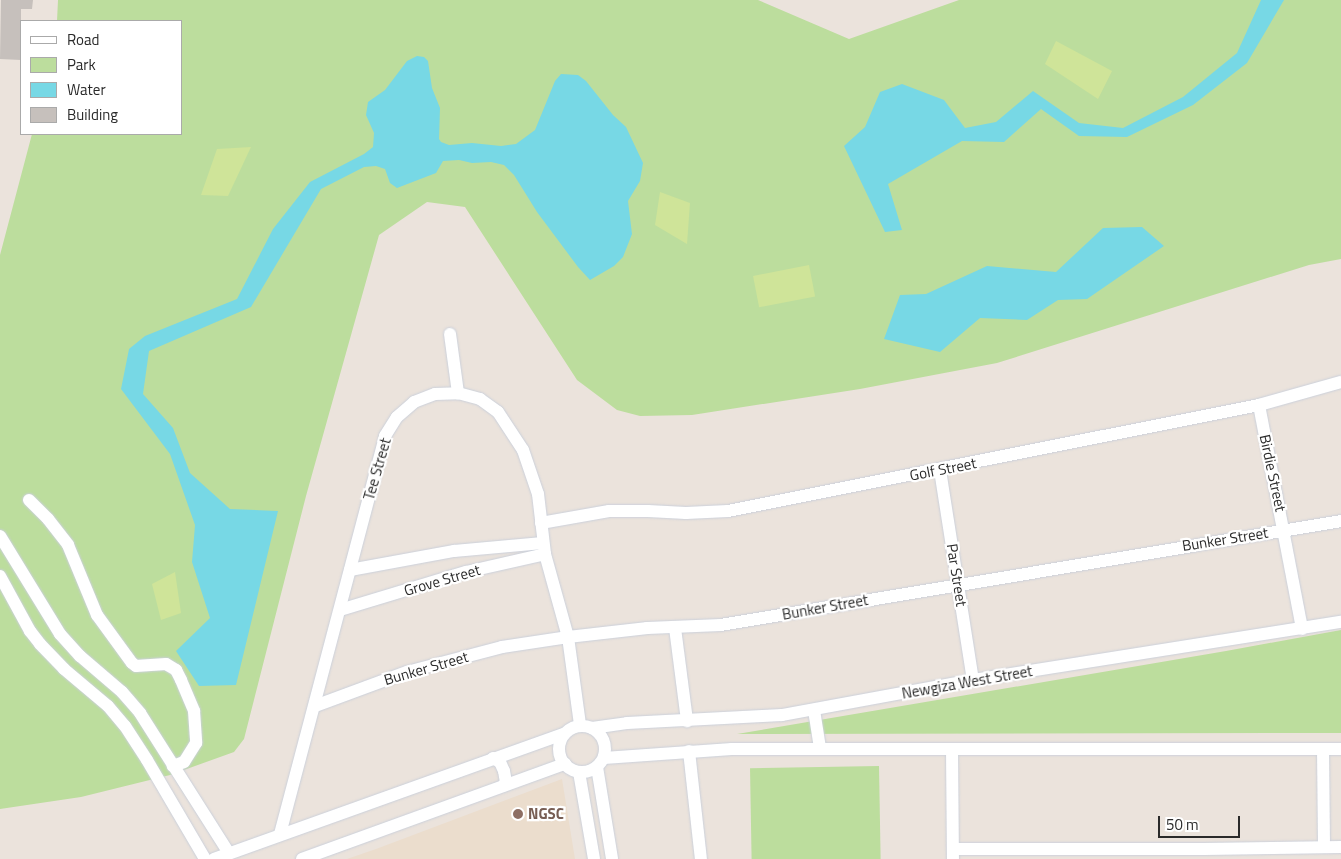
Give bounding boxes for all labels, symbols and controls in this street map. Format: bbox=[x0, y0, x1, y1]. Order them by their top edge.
legend bbox=[20, 20, 182, 135]
text: Road bbox=[67, 28, 99, 51]
text: Park bbox=[67, 53, 96, 76]
text: Water bbox=[67, 78, 106, 101]
text: Building bbox=[67, 103, 118, 126]
street label: Birdie Street bbox=[1256, 433, 1290, 513]
street label: Tee Street bbox=[360, 436, 394, 502]
street label: Golf Street bbox=[908, 454, 978, 484]
street label: Bunker Street bbox=[1181, 523, 1269, 555]
street label: Par Street bbox=[943, 542, 971, 608]
street label: Grove Street bbox=[402, 561, 482, 599]
street label: Bunker Street bbox=[781, 591, 869, 623]
street label: Bunker Street bbox=[382, 647, 470, 689]
street label: Newgiza West Street bbox=[900, 662, 1034, 702]
place label: NGSC bbox=[528, 805, 564, 823]
scale bar bbox=[1161, 806, 1244, 838]
marker: NGSC bbox=[512, 808, 524, 820]
text: 50 m bbox=[1166, 813, 1199, 836]

